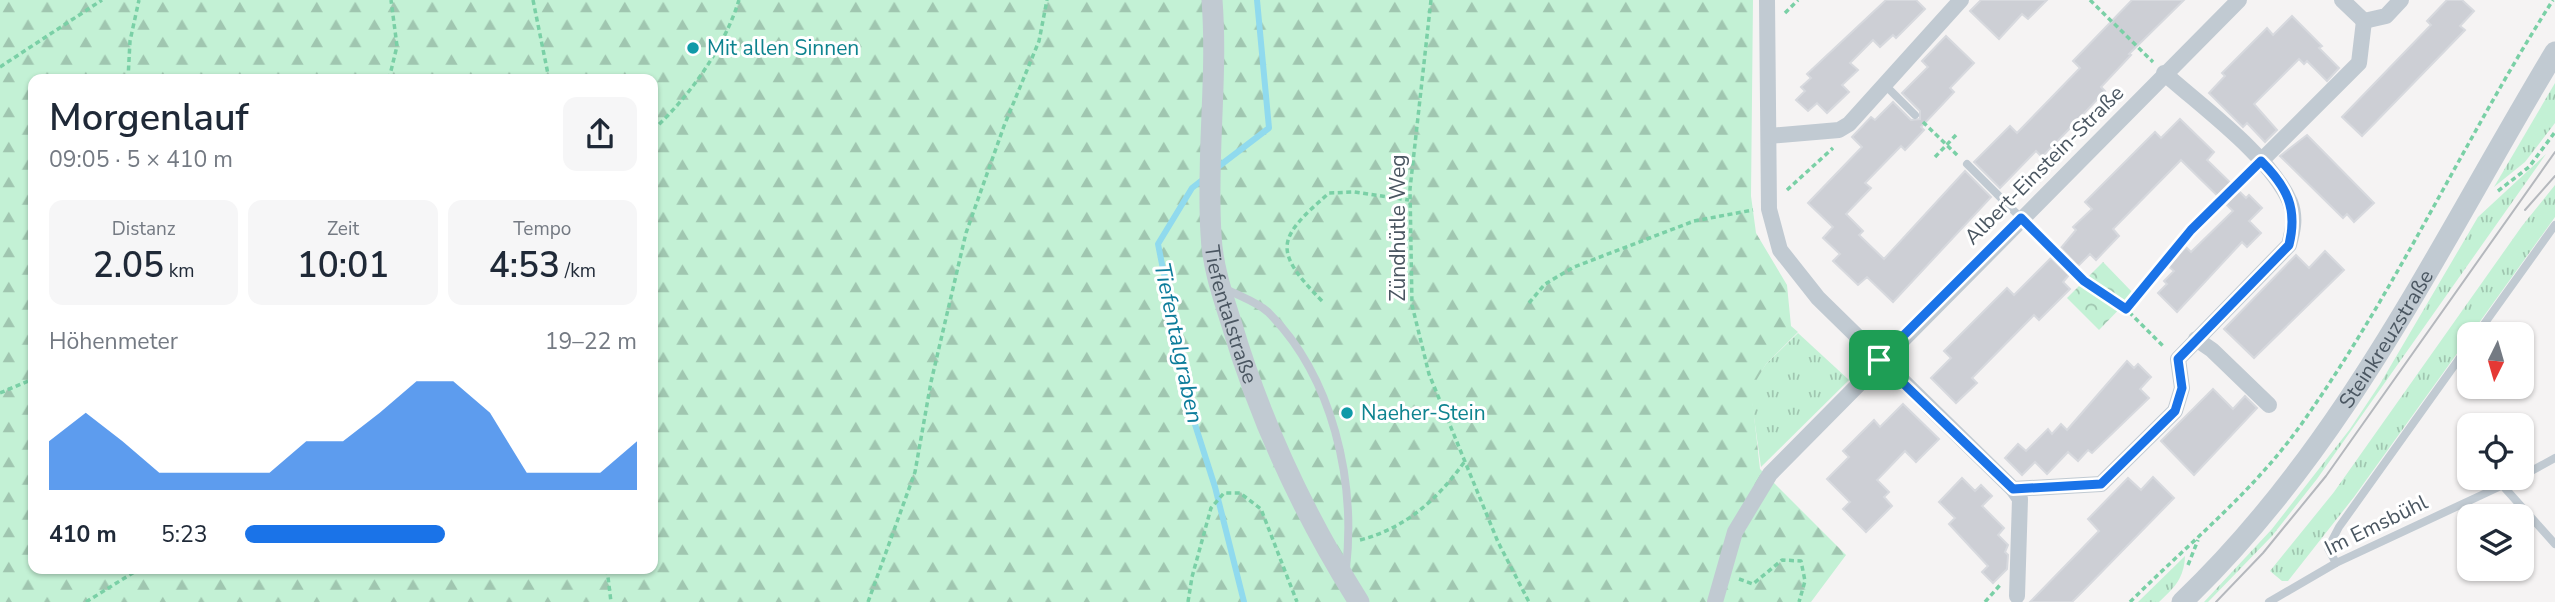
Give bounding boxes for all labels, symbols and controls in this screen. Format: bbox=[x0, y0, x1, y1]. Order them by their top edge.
place label: Mit allen Sinnen bbox=[707, 34, 859, 62]
marker: Mit allen Sinnen bbox=[685, 40, 701, 56]
street label: Albert-Einstein-Straße bbox=[1958, 79, 2130, 251]
text: Morgenlauf bbox=[49, 92, 249, 143]
button: share bbox=[563, 97, 637, 171]
text: 09:05 · 5 × 410 m bbox=[49, 144, 233, 175]
street label: Zündhütle Weg bbox=[1384, 154, 1412, 302]
text: Distanz bbox=[112, 216, 176, 242]
text: Zeit bbox=[327, 216, 359, 242]
text: Tempo bbox=[513, 216, 571, 242]
text: 2.05 bbox=[93, 242, 164, 289]
text: 10:01 bbox=[297, 242, 389, 289]
text: 4:53 bbox=[489, 242, 560, 289]
street label: Tiefentalstraße bbox=[1198, 243, 1264, 387]
text: km bbox=[164, 258, 195, 284]
text: /km bbox=[560, 258, 596, 284]
water label: Tiefentalgraben bbox=[1146, 260, 1211, 426]
street label: Steinkreuzstraße bbox=[2332, 264, 2440, 414]
north arrow bbox=[2457, 322, 2534, 399]
map controls bbox=[2457, 322, 2534, 581]
text: Höhenmeter bbox=[49, 326, 178, 357]
text: 19–22 m bbox=[545, 326, 637, 357]
pin bbox=[1849, 330, 1909, 390]
icon: arrive bbox=[1860, 341, 1898, 379]
place label: Naeher-Stein bbox=[1361, 399, 1486, 427]
marker: Naeher-Stein bbox=[1339, 405, 1355, 421]
button: locate bbox=[2457, 413, 2534, 490]
street label: Im Emsbühl bbox=[2320, 488, 2433, 562]
button: layers bbox=[2457, 504, 2534, 581]
text: 410 m bbox=[49, 519, 117, 550]
text: 5:23 bbox=[161, 519, 208, 550]

